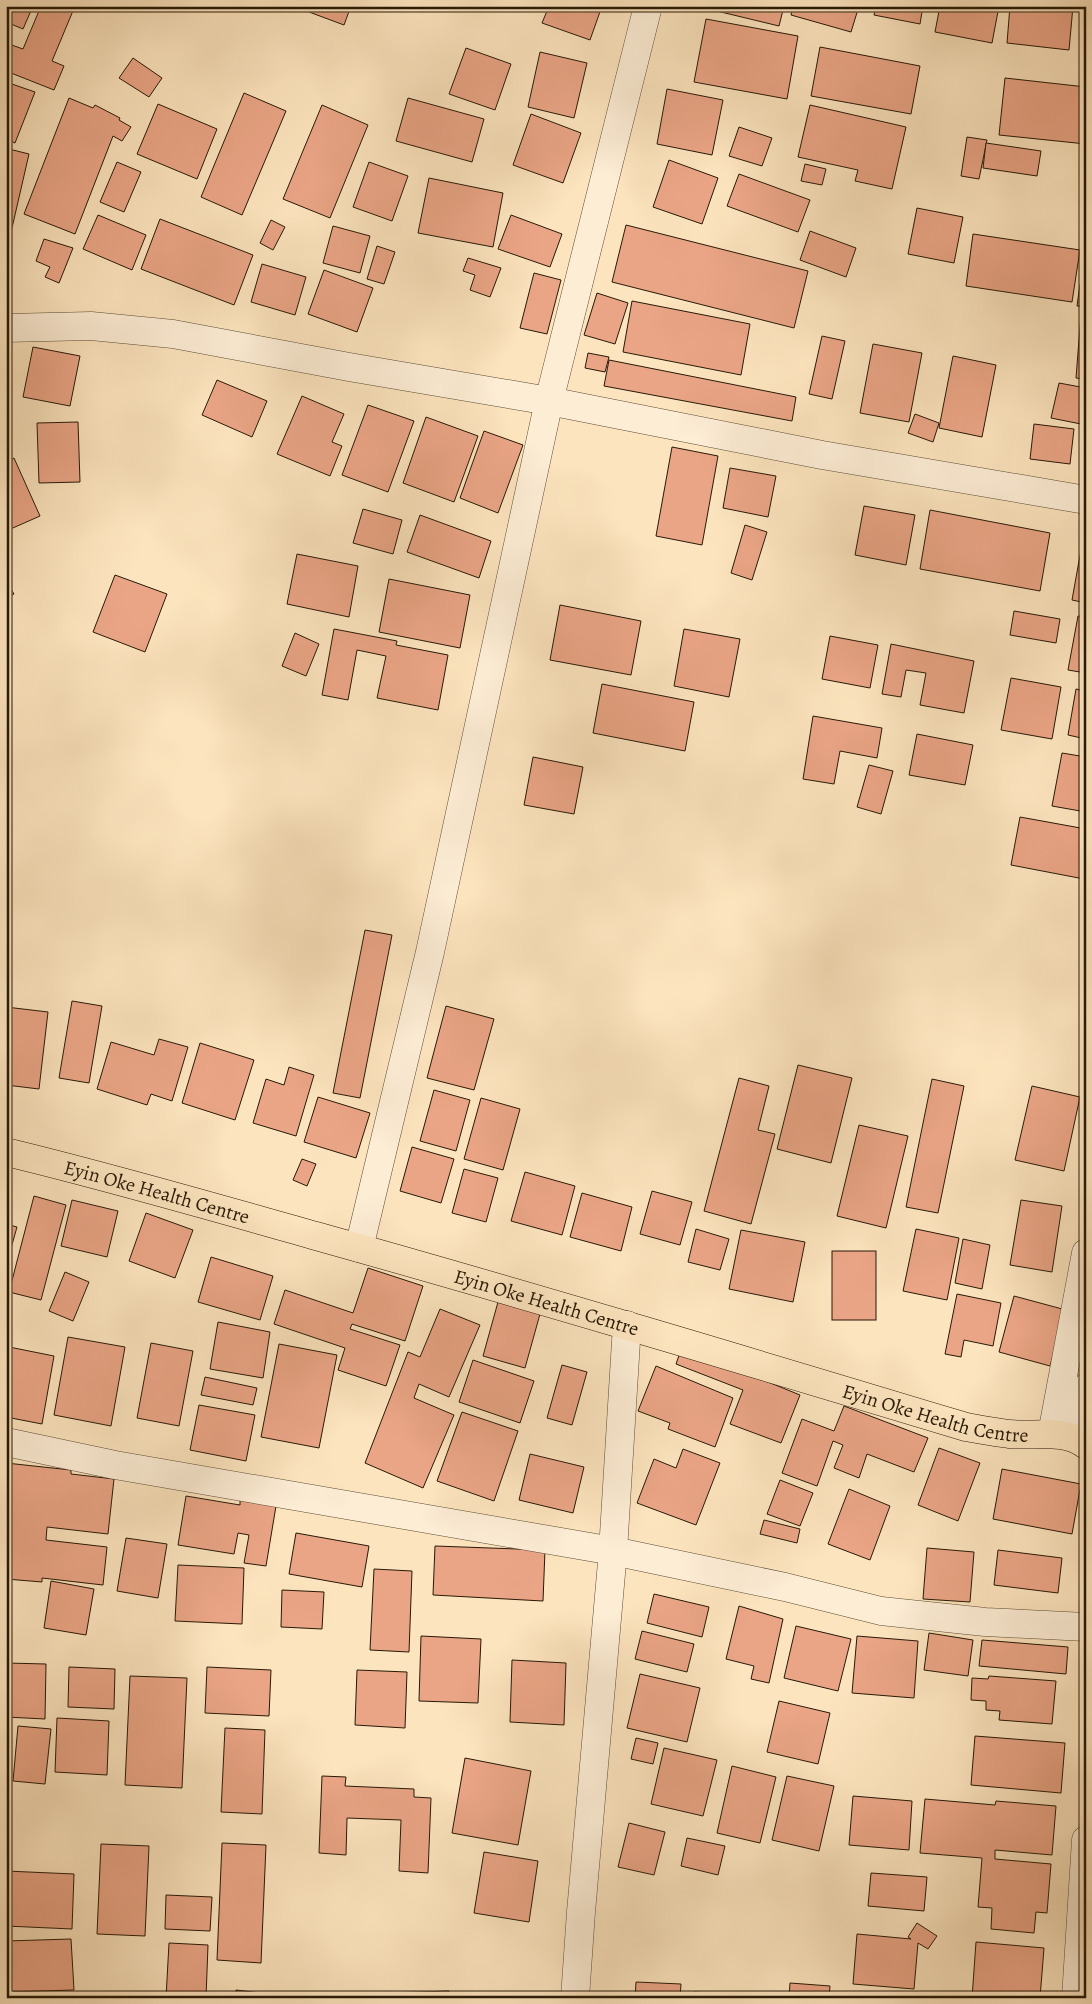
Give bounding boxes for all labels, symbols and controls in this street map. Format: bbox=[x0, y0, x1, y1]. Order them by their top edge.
street label: Eyin Oke Health Centre bbox=[61, 1154, 253, 1231]
street label: Eyin Oke Health Centre bbox=[451, 1263, 642, 1342]
street label: Eyin Oke Health Centre bbox=[839, 1378, 1028, 1449]

